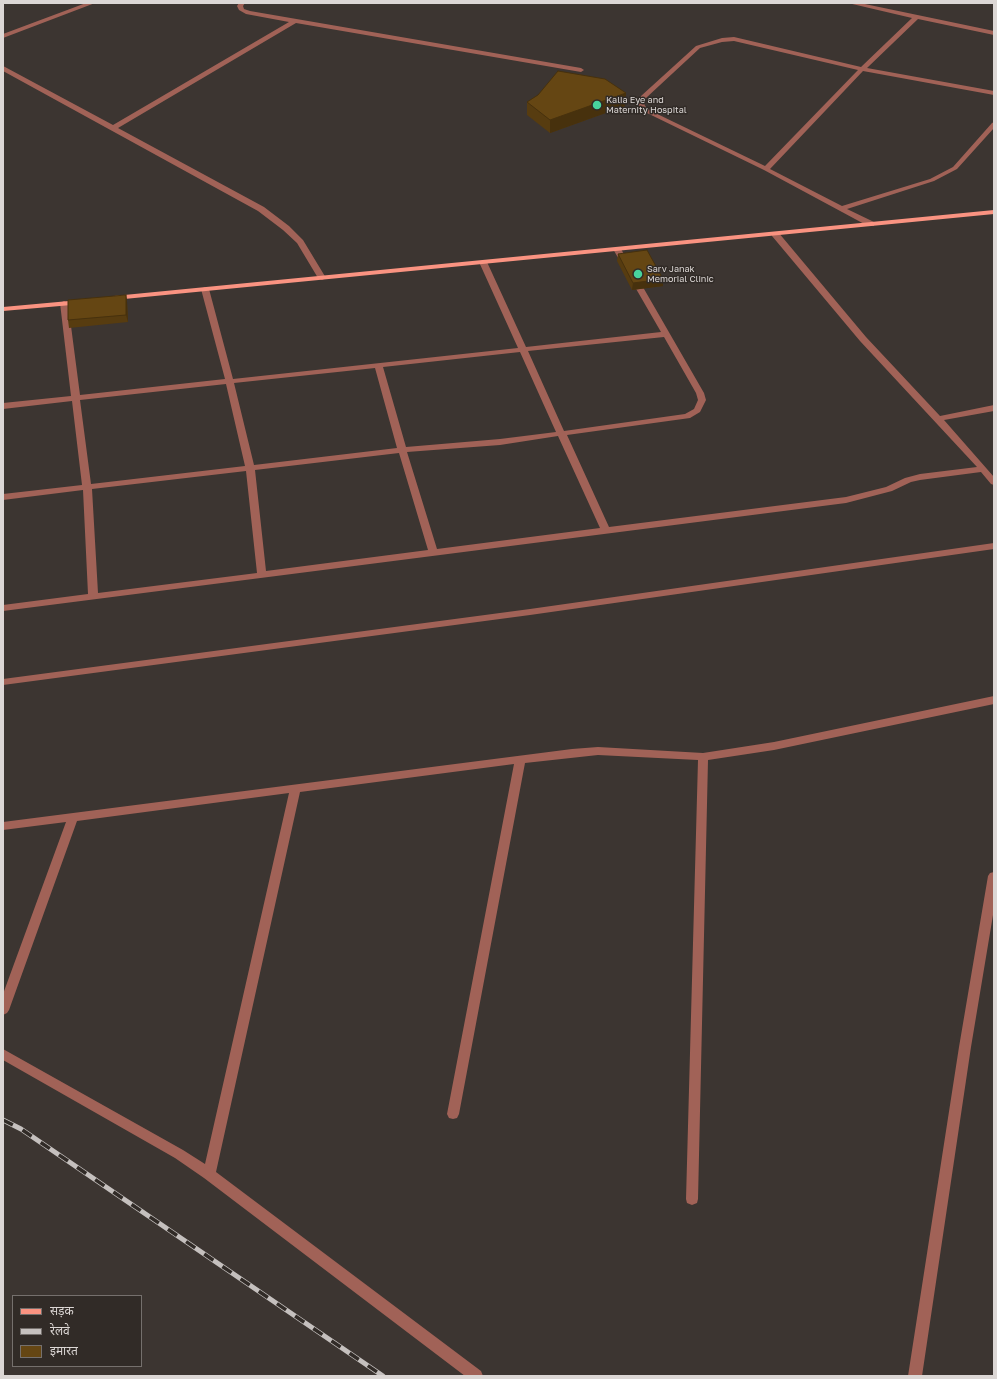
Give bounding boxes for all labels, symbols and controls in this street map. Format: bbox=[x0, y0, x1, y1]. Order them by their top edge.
place label: Kalia Eye and Maternity Hospital bbox=[606, 95, 687, 116]
marker: Kalia Eye and Maternity Hospital bbox=[591, 99, 603, 111]
place label: Sarv Janak Memorial Clinic bbox=[647, 264, 714, 285]
marker: Sarv Janak Memorial Clinic bbox=[632, 268, 644, 280]
legend bbox=[12, 1295, 142, 1367]
text: सड़क bbox=[50, 1303, 74, 1318]
text: रेलवे bbox=[50, 1323, 70, 1338]
text: इमारत bbox=[50, 1343, 78, 1358]

